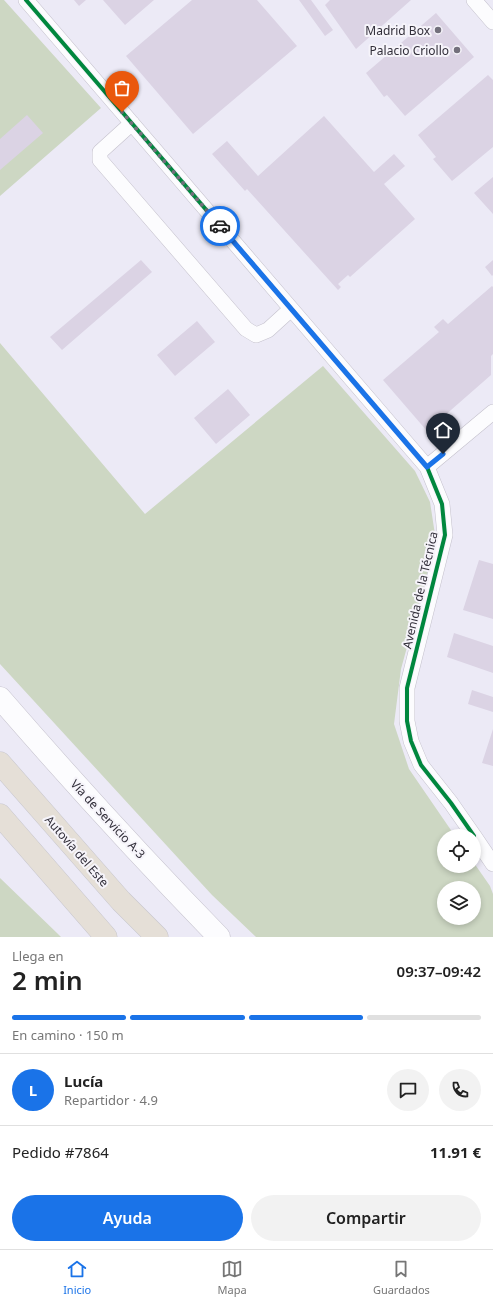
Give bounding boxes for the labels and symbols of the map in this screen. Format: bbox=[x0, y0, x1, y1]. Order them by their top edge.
place label: Madrid Box bbox=[365, 22, 431, 39]
marker: Madrid Box bbox=[433, 25, 443, 35]
place label: Palacio Criollo bbox=[370, 42, 449, 59]
marker: Palacio Criollo bbox=[452, 45, 462, 55]
pin bbox=[105, 71, 139, 112]
courier bbox=[200, 206, 240, 246]
pin bbox=[426, 413, 460, 454]
street label: Avenida de la Técnica bbox=[398, 530, 442, 650]
street label: Vía de Servicio A-3 bbox=[67, 776, 149, 862]
street label: Autovía del Este bbox=[41, 812, 113, 890]

